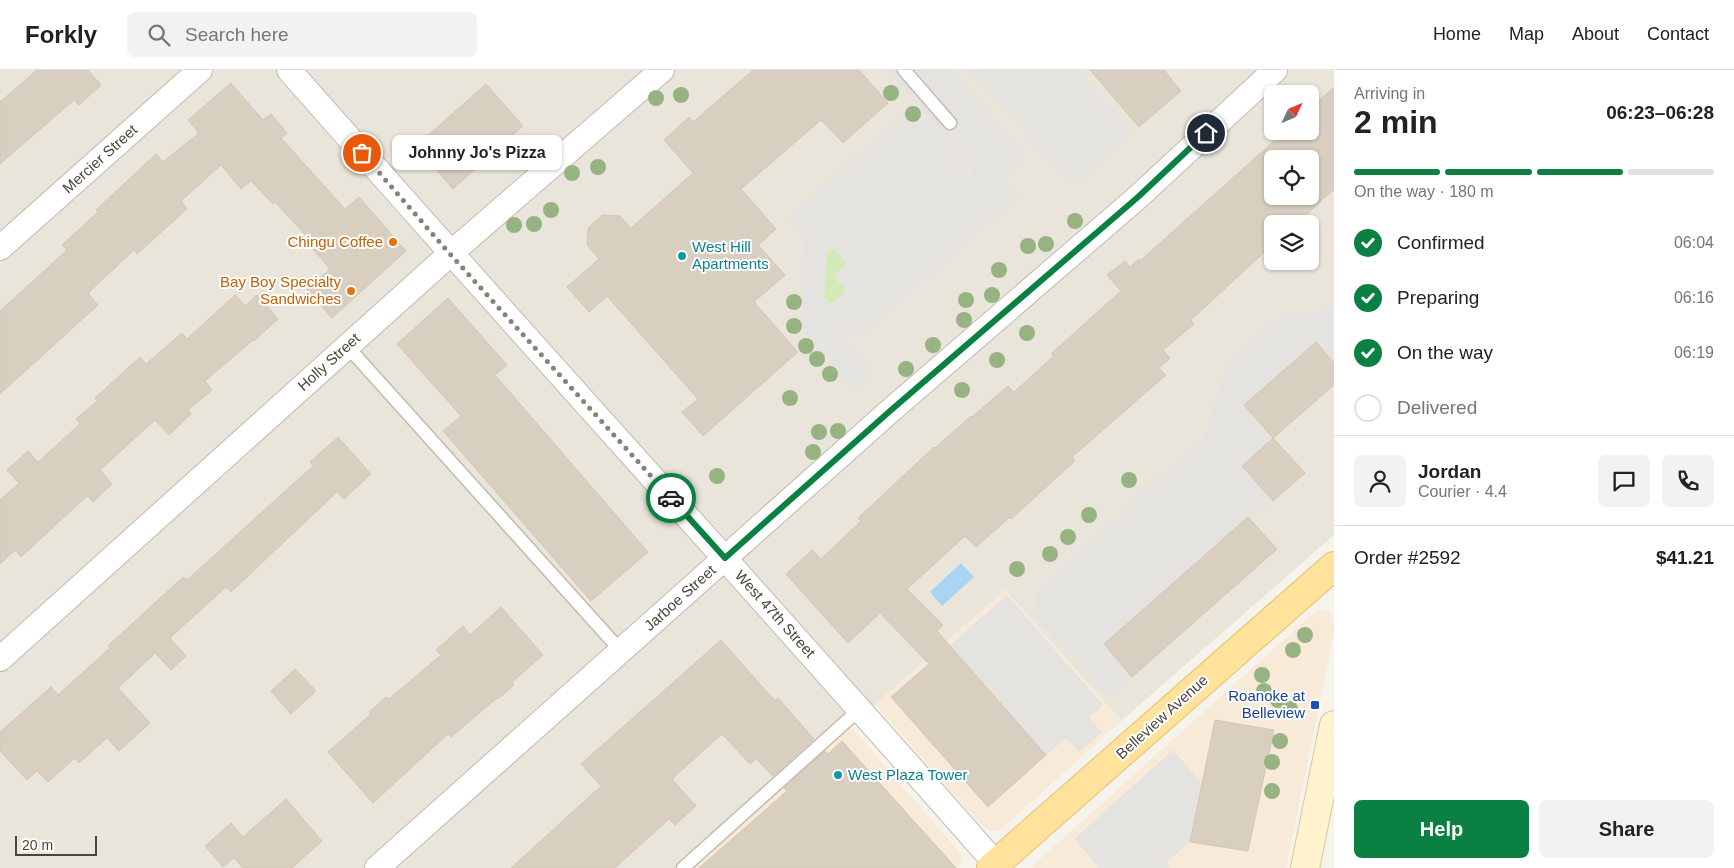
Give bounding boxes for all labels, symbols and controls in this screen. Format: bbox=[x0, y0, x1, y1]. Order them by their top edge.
search box bbox=[127, 12, 477, 57]
text: Forkly bbox=[25, 21, 97, 48]
icon: search bbox=[145, 21, 173, 49]
text: Search here bbox=[185, 24, 289, 45]
text: Home bbox=[1433, 24, 1481, 44]
text: Map bbox=[1509, 24, 1544, 44]
text: About bbox=[1572, 24, 1619, 44]
text: Contact bbox=[1647, 24, 1709, 44]
north arrow bbox=[1264, 85, 1319, 140]
map controls bbox=[1264, 85, 1319, 270]
text: Arriving in bbox=[1354, 85, 1425, 102]
text: 06:23–06:28 bbox=[1606, 102, 1714, 123]
text: 2 min bbox=[1354, 104, 1438, 140]
pin bbox=[1185, 112, 1227, 154]
icon: home bbox=[1192, 119, 1220, 147]
street label: Mercier Street bbox=[59, 120, 141, 196]
pin bbox=[341, 132, 383, 174]
callout: Johnny Jo's Pizza bbox=[392, 136, 562, 170]
icon: bag bbox=[348, 139, 376, 167]
text: Johnny Jo's Pizza bbox=[408, 144, 546, 161]
button: locate bbox=[1264, 150, 1319, 205]
text: On the way · 180 m bbox=[1354, 183, 1494, 200]
button: layers bbox=[1264, 215, 1319, 270]
icon: check bbox=[1354, 229, 1382, 257]
text: Confirmed bbox=[1397, 232, 1485, 253]
place label: Chingu Coffee bbox=[287, 233, 383, 250]
text: 06:04 bbox=[1674, 234, 1714, 251]
marker: Chingu Coffee bbox=[387, 236, 399, 248]
place label: West Hill Apartments bbox=[692, 238, 769, 272]
marker: West Hill Apartments bbox=[676, 250, 688, 262]
place label: Bay Boy Specialty Sandwiches bbox=[220, 273, 341, 307]
icon: check bbox=[1354, 284, 1382, 312]
marker: Bay Boy Specialty Sandwiches bbox=[345, 285, 357, 297]
text: Preparing bbox=[1397, 287, 1479, 308]
text: 06:16 bbox=[1674, 289, 1714, 306]
street label: Holly Street bbox=[294, 329, 364, 394]
icon: check bbox=[1354, 339, 1382, 367]
text: On the way bbox=[1397, 342, 1493, 363]
text: 06:19 bbox=[1674, 344, 1714, 361]
text: Delivered bbox=[1397, 397, 1477, 418]
button: person bbox=[1354, 455, 1406, 507]
button: chat bbox=[1598, 455, 1650, 507]
button: phone bbox=[1662, 455, 1714, 507]
text: Jordan bbox=[1418, 461, 1481, 482]
courier bbox=[646, 473, 696, 523]
text: Courier · 4.4 bbox=[1418, 483, 1507, 500]
icon: car bbox=[657, 484, 685, 512]
text: Order #2592 bbox=[1354, 547, 1461, 568]
text: $41.21 bbox=[1656, 547, 1714, 568]
street label: Jarboe Street bbox=[641, 561, 719, 634]
street label: West 47th Street bbox=[732, 567, 820, 661]
street label: Belleview Avenue bbox=[1112, 671, 1211, 762]
place label: Roanoke at Belleview bbox=[1228, 687, 1306, 721]
marker: Roanoke at Belleview bbox=[1309, 699, 1321, 711]
place label: West Plaza Tower bbox=[848, 766, 968, 783]
marker: West Plaza Tower bbox=[832, 769, 844, 781]
button: Help bbox=[1354, 800, 1529, 858]
button: Share bbox=[1539, 800, 1714, 858]
scale bar bbox=[15, 833, 98, 856]
text: 20 m bbox=[22, 837, 53, 853]

